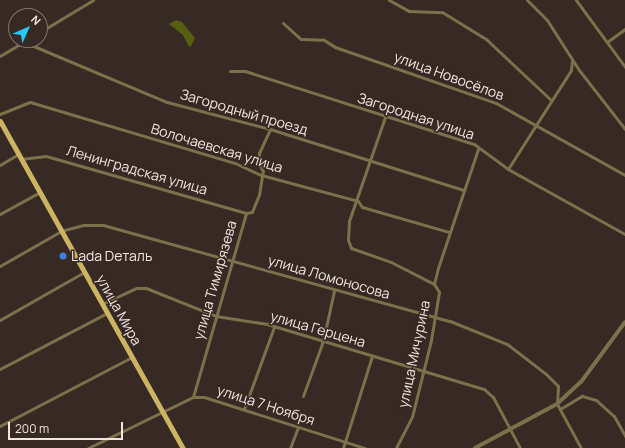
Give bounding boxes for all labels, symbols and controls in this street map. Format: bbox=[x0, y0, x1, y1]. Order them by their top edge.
north arrow bbox=[8, 8, 48, 48]
text: N bbox=[28, 12, 44, 28]
street label: улица Новосёлов bbox=[392, 48, 506, 104]
street label: Загородный проезд bbox=[178, 86, 310, 138]
street label: Загородная улица bbox=[355, 89, 477, 143]
street label: Волочаевская улица bbox=[149, 120, 285, 176]
street label: Ленинградская улица bbox=[65, 142, 209, 198]
street label: улица Тимирязева bbox=[190, 219, 240, 341]
place label: Lada Dеталь bbox=[71, 248, 152, 264]
marker: Lada Dеталь bbox=[58, 251, 68, 261]
street label: улица Ломоносова bbox=[266, 252, 392, 302]
street label: улица Мира bbox=[93, 272, 145, 348]
street label: улица Мичурина bbox=[394, 299, 434, 409]
street label: улица Герцена bbox=[269, 307, 367, 351]
street label: улица 7 Ноября bbox=[215, 381, 317, 429]
scale bar bbox=[10, 414, 125, 440]
text: 200 m bbox=[15, 420, 49, 437]

